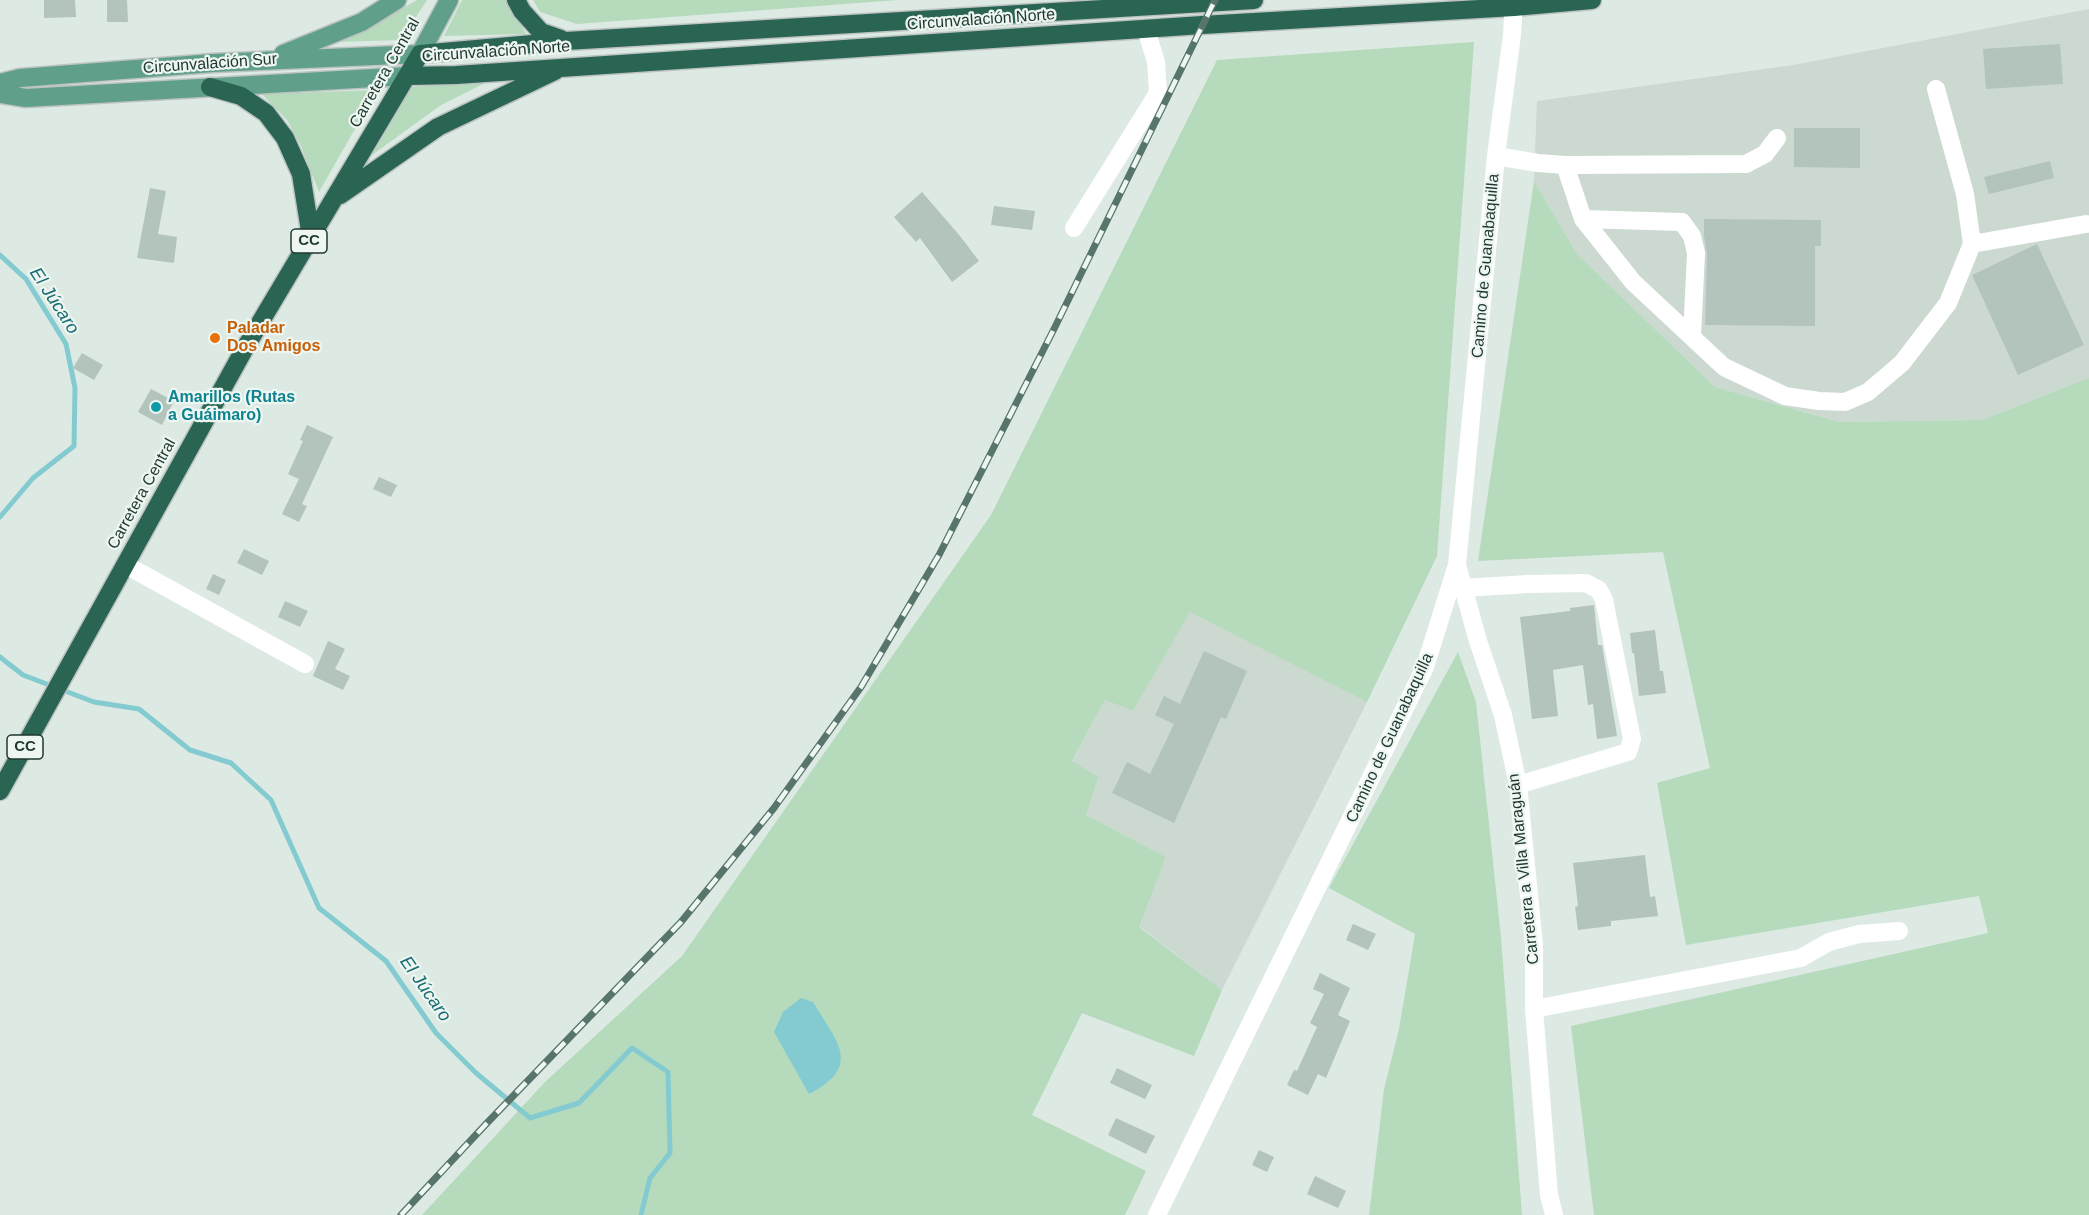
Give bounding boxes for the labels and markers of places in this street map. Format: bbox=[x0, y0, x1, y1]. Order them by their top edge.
place label: Paladar Dos Amigos bbox=[227, 319, 320, 357]
marker: Paladar Dos Amigos bbox=[208, 331, 222, 345]
place label: Amarillos (Rutas a Guáimaro) bbox=[168, 388, 295, 426]
marker: Amarillos (Rutas a Guáimaro) bbox=[149, 400, 163, 414]

